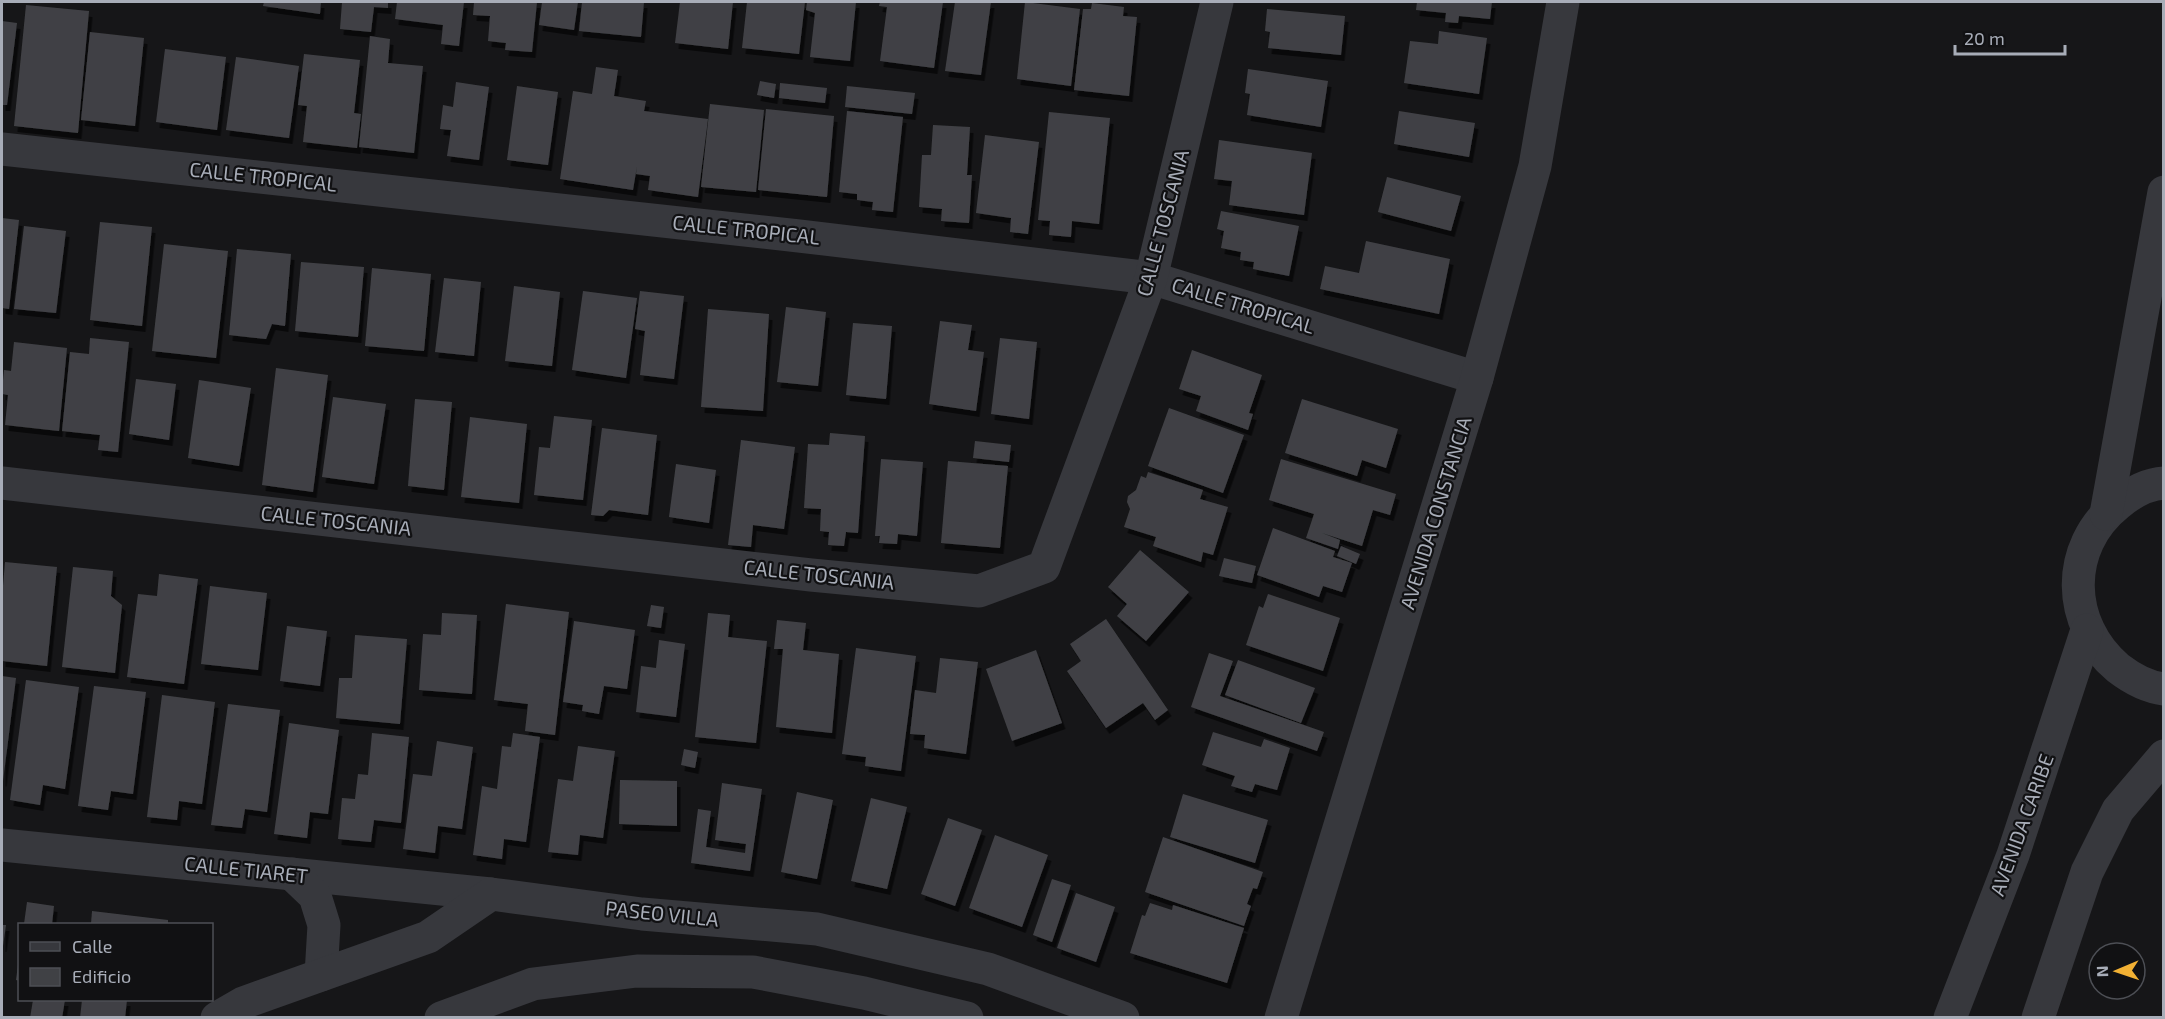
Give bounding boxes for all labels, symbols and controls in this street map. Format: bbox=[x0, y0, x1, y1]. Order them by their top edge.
scale bar bbox=[1955, 18, 2064, 56]
text: 20 m bbox=[1964, 27, 2005, 49]
street label: CALLE TOSCANIA bbox=[1131, 146, 1193, 299]
street label: CALLE TROPICAL bbox=[188, 156, 338, 196]
street label: CALLE TROPICAL bbox=[671, 209, 821, 249]
street label: CALLE TROPICAL bbox=[1169, 272, 1318, 338]
street label: AVENIDA CONSTANCIA bbox=[1394, 413, 1476, 612]
street label: CALLE TOSCANIA bbox=[260, 500, 413, 540]
street label: CALLE TOSCANIA bbox=[743, 554, 896, 594]
street label: AVENIDA CARIBE bbox=[1984, 750, 2058, 899]
street label: CALLE TIARET bbox=[183, 851, 309, 887]
street label: PASEO VILLA bbox=[604, 895, 720, 931]
legend bbox=[18, 923, 213, 1001]
text: Calle bbox=[72, 935, 113, 957]
north arrow bbox=[2087, 941, 2147, 1001]
text: Edificio bbox=[72, 965, 131, 987]
text: N bbox=[2092, 965, 2111, 978]

